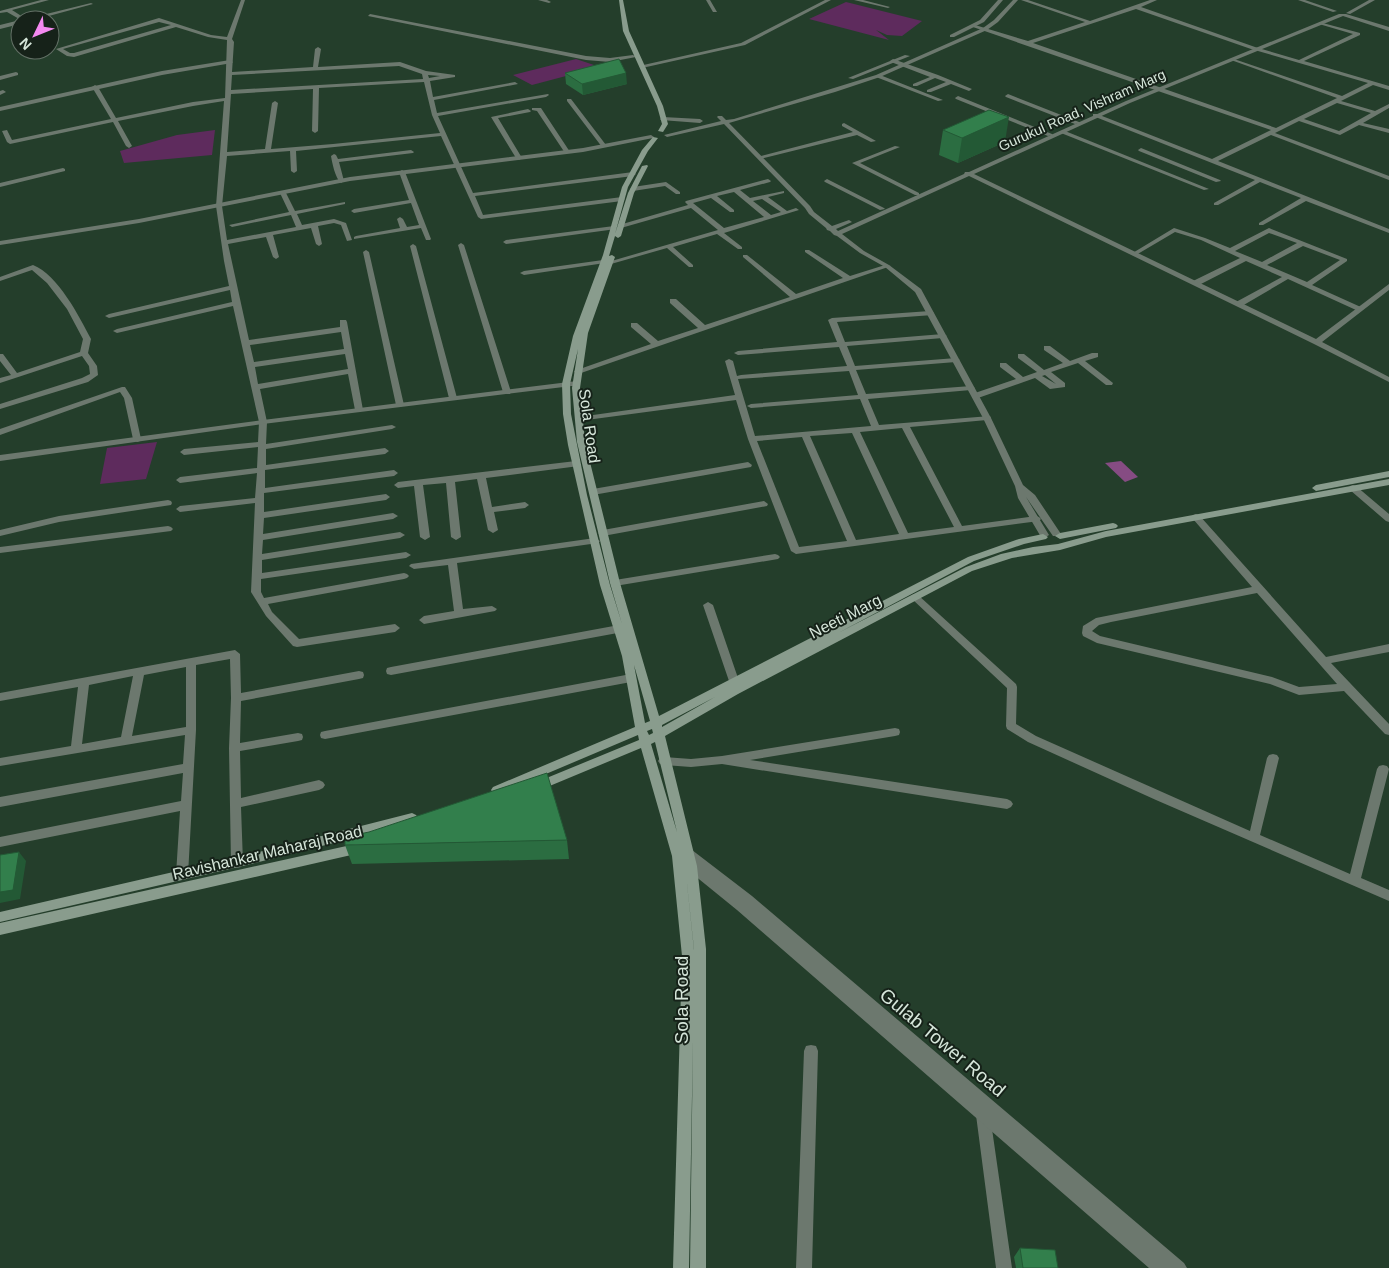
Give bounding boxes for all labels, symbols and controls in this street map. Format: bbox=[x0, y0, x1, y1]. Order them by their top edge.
north arrow bbox=[10, 10, 60, 60]
text: N bbox=[16, 35, 35, 53]
street label: Gurukul Road, Vishram Marg bbox=[996, 66, 1168, 154]
street label: Sola Road bbox=[576, 388, 603, 464]
street label: Neeti Marg bbox=[807, 591, 884, 642]
street label: Ravishankar Maharaj Road bbox=[171, 822, 363, 883]
street label: Sola Road bbox=[671, 956, 692, 1044]
street label: Gulab Tower Road bbox=[876, 984, 1010, 1101]

